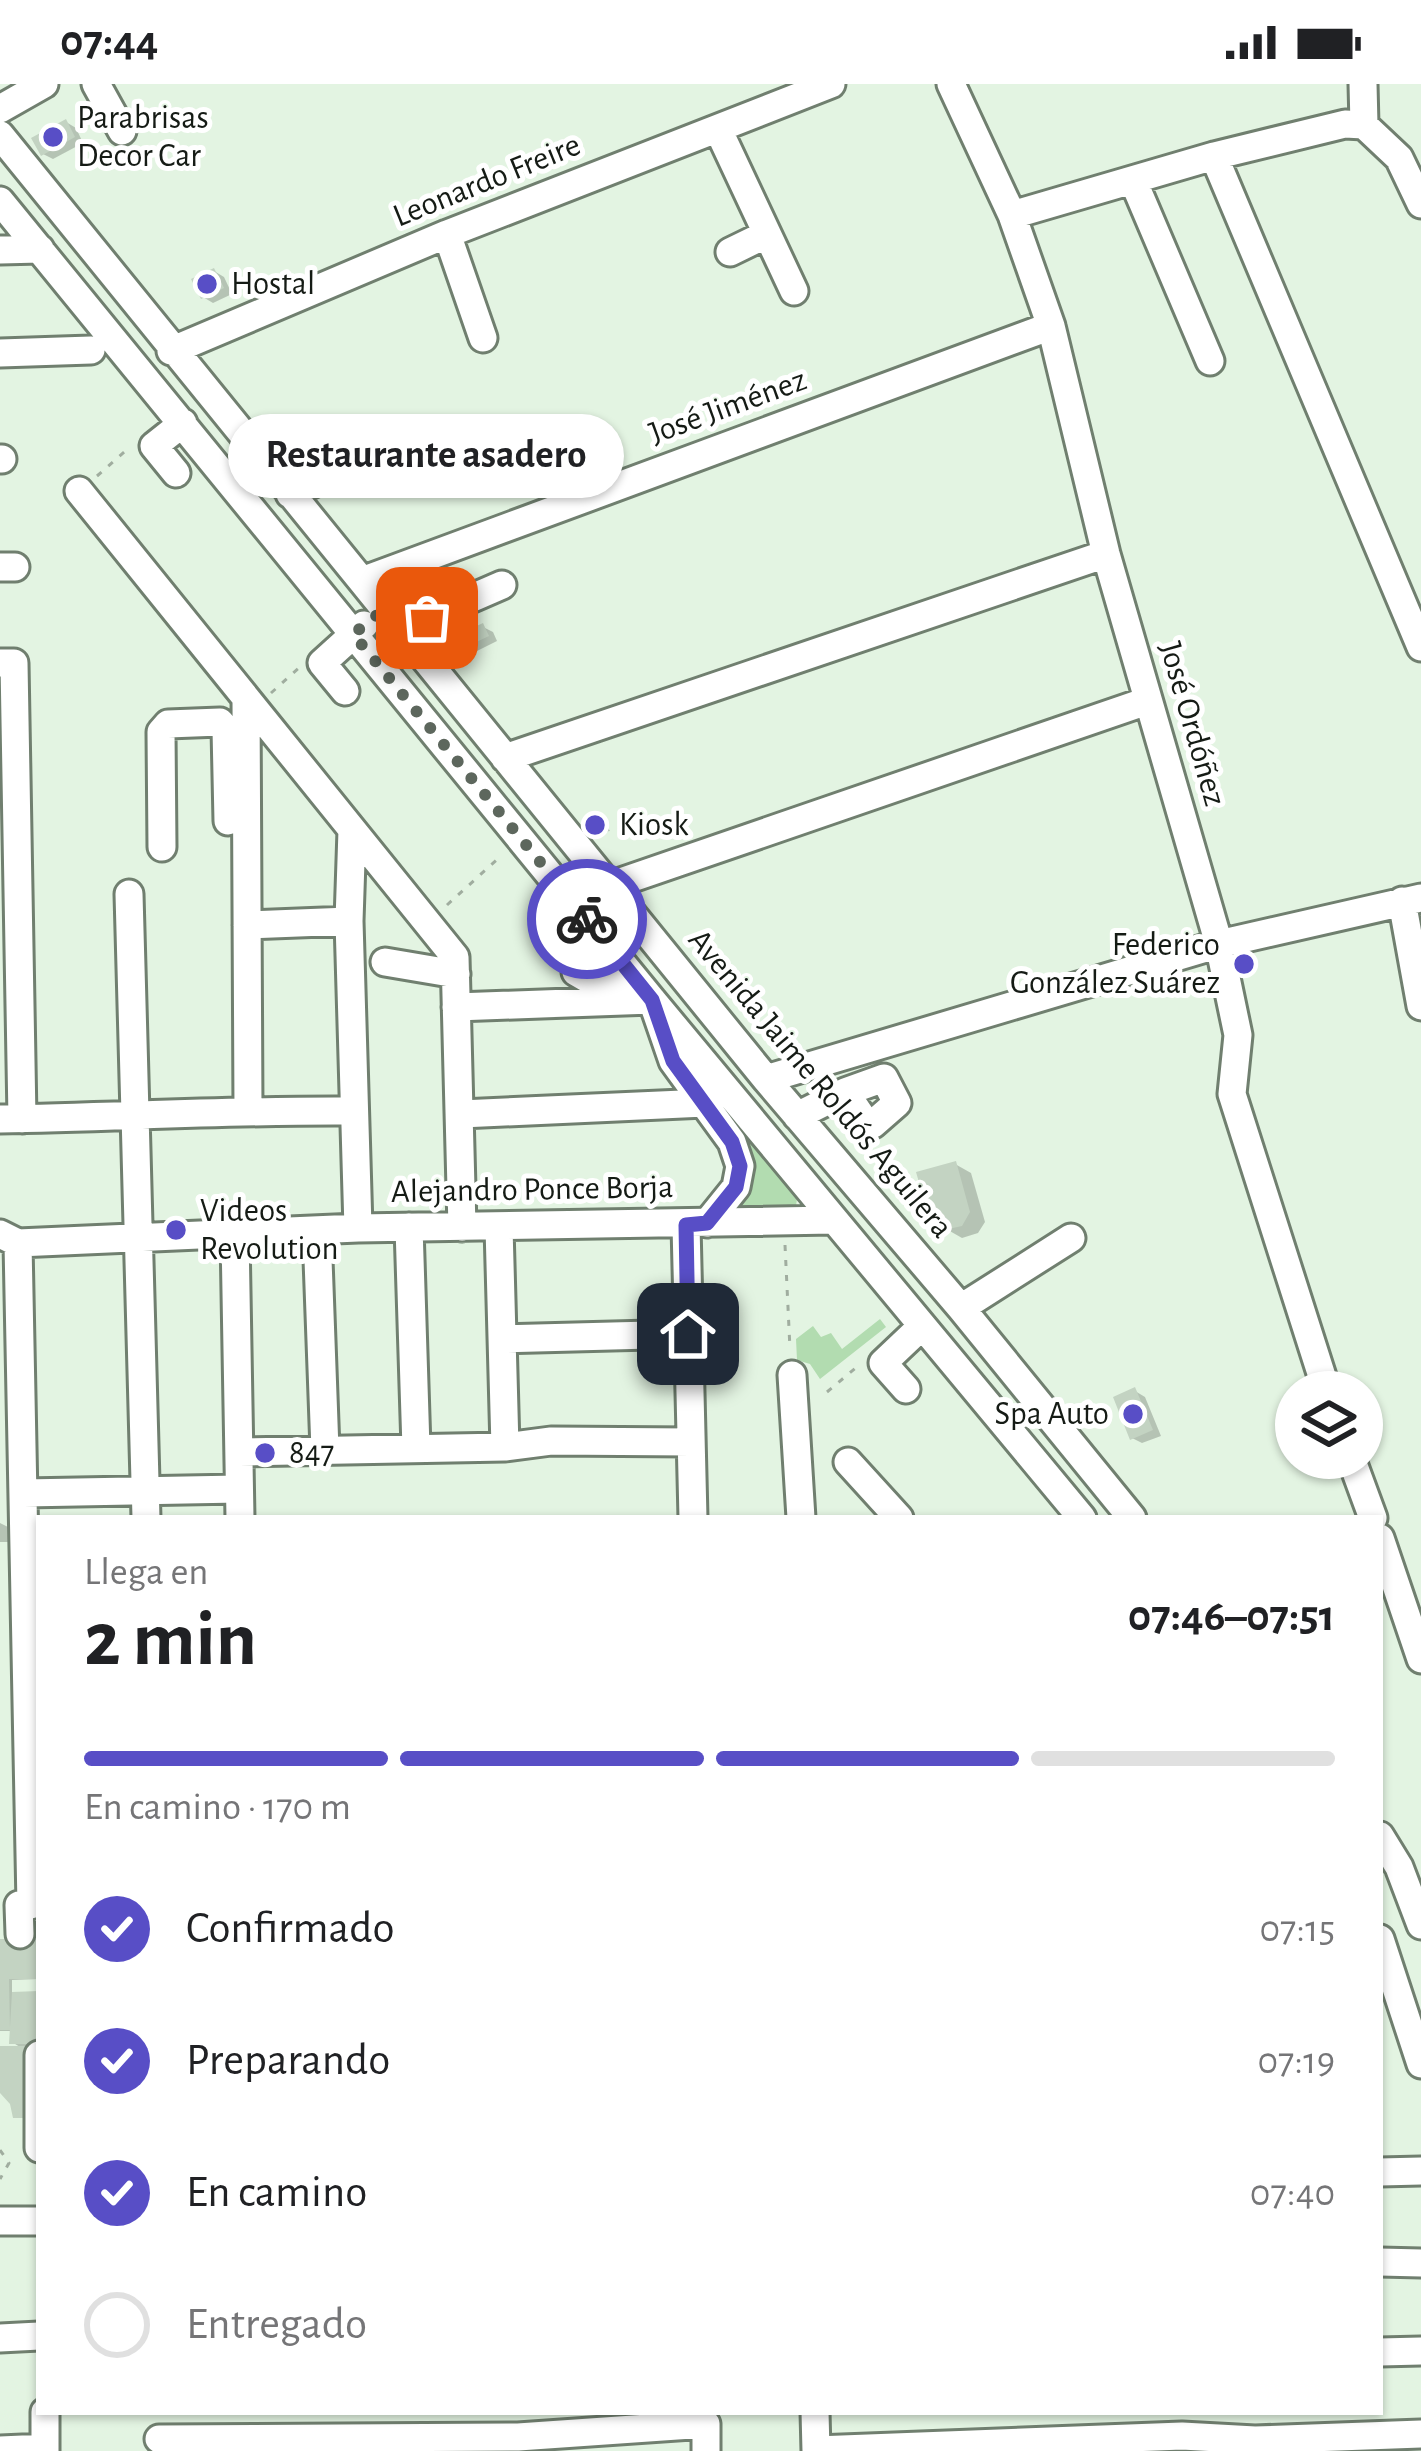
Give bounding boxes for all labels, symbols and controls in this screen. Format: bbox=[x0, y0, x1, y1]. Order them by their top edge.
text: 07:44 bbox=[60, 19, 158, 64]
place label: Parabrisas Decor Car bbox=[77, 102, 209, 173]
marker: Parabrisas Decor Car bbox=[40, 124, 66, 150]
street label: Leonardo Freire bbox=[389, 129, 585, 233]
place label: Hostal bbox=[231, 268, 315, 301]
marker: Hostal bbox=[194, 271, 220, 297]
street label: José Jiménez bbox=[645, 363, 811, 451]
callout: Restaurante asadero bbox=[229, 414, 625, 498]
text: Restaurante asadero bbox=[266, 436, 586, 475]
pin bbox=[376, 567, 478, 669]
icon: bag bbox=[394, 585, 460, 651]
street label: José Ordóñez bbox=[1153, 638, 1231, 810]
place label: Kiosk bbox=[619, 809, 689, 842]
marker: Kiosk bbox=[582, 812, 608, 838]
courier bbox=[527, 859, 647, 979]
icon: bike bbox=[554, 886, 620, 952]
street label: Avenida Jaime Roldós Aguilera bbox=[682, 924, 958, 1244]
place label: Federico González Suárez bbox=[1010, 929, 1220, 1000]
marker: Federico González Suárez bbox=[1231, 951, 1257, 977]
street label: Alejandro Ponce Borja bbox=[391, 1171, 673, 1209]
place label: Videos Revolution bbox=[200, 1195, 338, 1266]
marker: Videos Revolution bbox=[163, 1217, 189, 1243]
pin bbox=[637, 1283, 739, 1385]
icon: home bbox=[655, 1301, 721, 1367]
map controls bbox=[1275, 1371, 1383, 1479]
button: layers bbox=[1275, 1371, 1383, 1479]
place label: Spa Auto bbox=[994, 1398, 1109, 1431]
marker: Spa Auto bbox=[1120, 1401, 1146, 1427]
place label: 847 bbox=[289, 1437, 334, 1470]
marker: 847 bbox=[252, 1440, 278, 1466]
text: Llega en bbox=[84, 1553, 209, 1592]
text: 07:46–07:51 bbox=[1128, 1594, 1335, 1639]
text: 2 min bbox=[84, 1602, 257, 1680]
text: En camino · 170 m bbox=[84, 1788, 351, 1827]
icon: check bbox=[84, 1896, 150, 1962]
text: Confirmado bbox=[186, 1906, 395, 1951]
text: 07:15 bbox=[1259, 1910, 1335, 1949]
icon: check bbox=[84, 2028, 150, 2094]
text: Preparando bbox=[186, 2038, 390, 2083]
text: 07:19 bbox=[1257, 2042, 1335, 2081]
icon: check bbox=[84, 2160, 150, 2226]
text: En camino bbox=[186, 2170, 367, 2215]
text: 07:40 bbox=[1250, 2174, 1335, 2213]
text: Entregado bbox=[186, 2302, 367, 2347]

